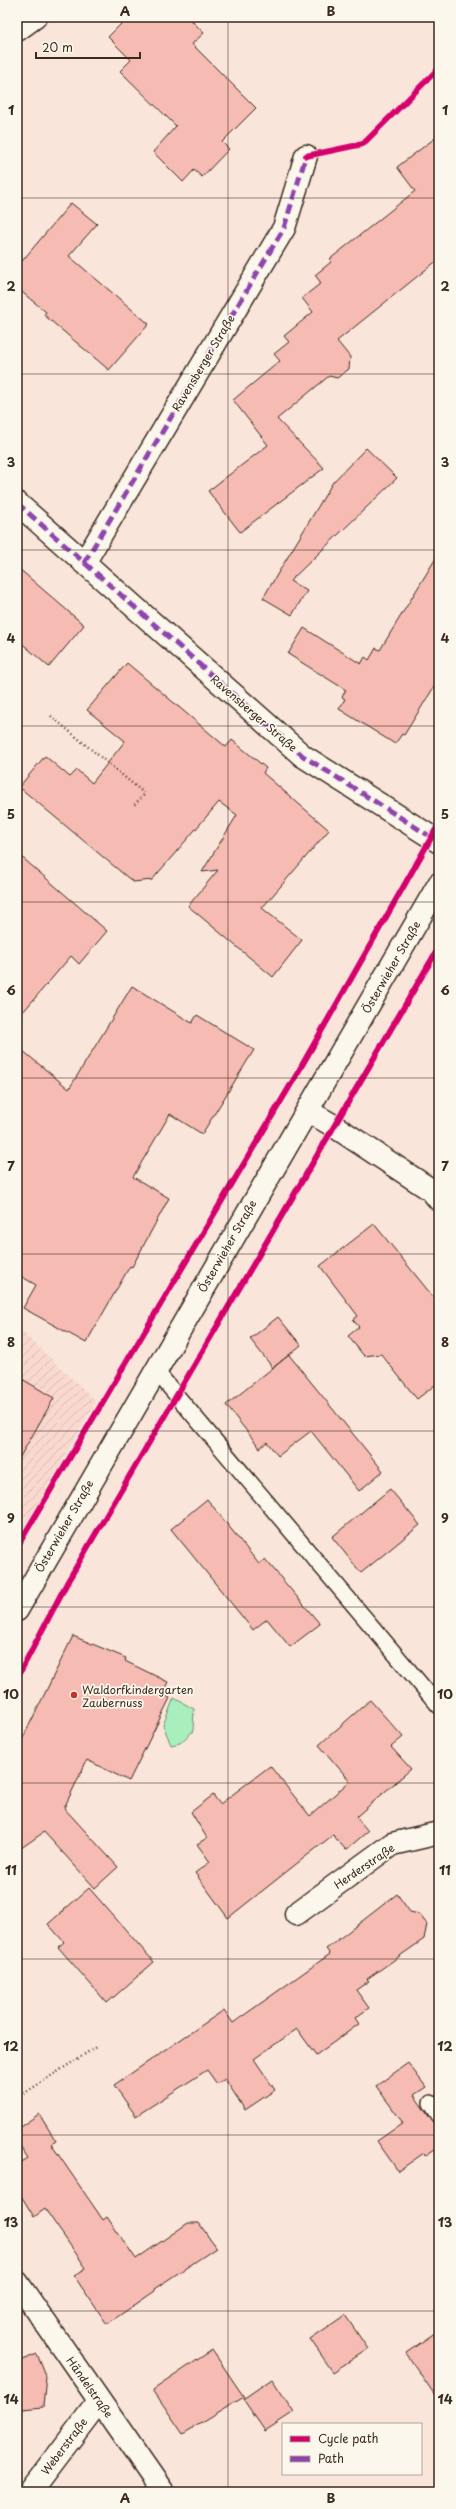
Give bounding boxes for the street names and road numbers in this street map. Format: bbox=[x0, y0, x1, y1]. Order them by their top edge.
street label: Ravensberger Straße bbox=[167, 311, 239, 415]
street label: Ravensberger Straße bbox=[207, 670, 301, 756]
street label: Österwieher Straße bbox=[358, 917, 425, 1016]
street label: Österwieher Straße bbox=[194, 1196, 261, 1295]
street label: Österwieher Straße bbox=[31, 1476, 98, 1575]
street label: Herderstraße bbox=[330, 1839, 398, 1893]
street label: Händelstraße bbox=[63, 2353, 118, 2421]
street label: Weberstraße bbox=[37, 2414, 91, 2478]

